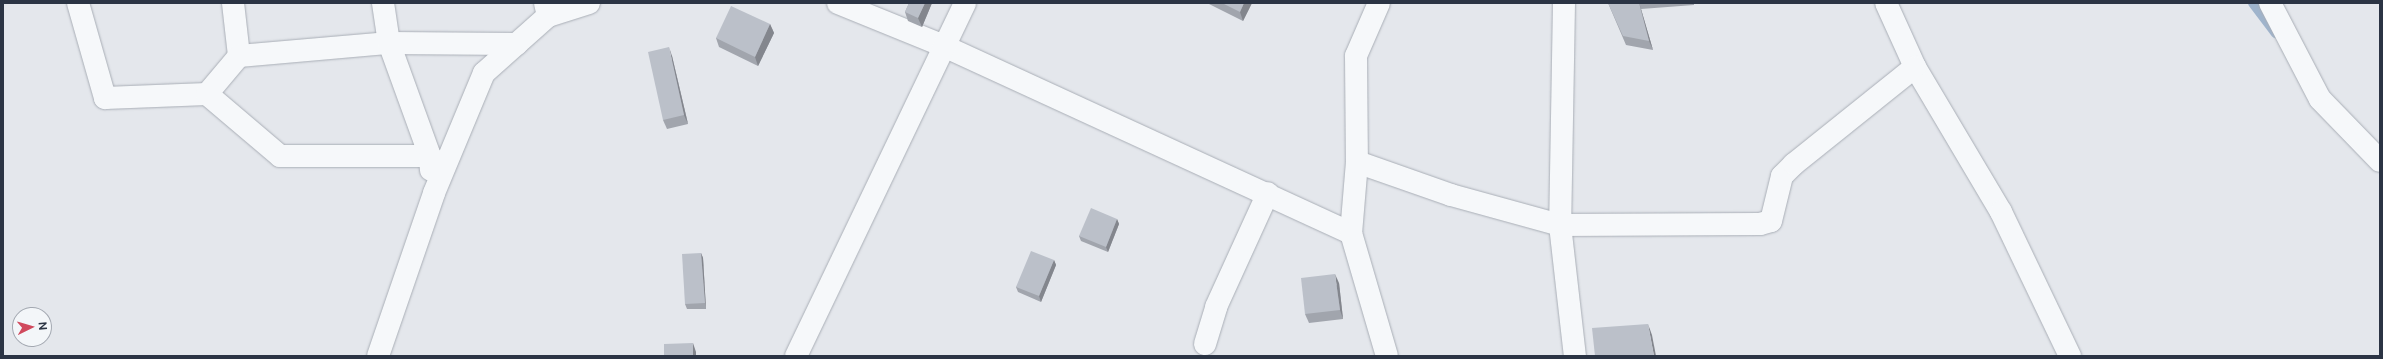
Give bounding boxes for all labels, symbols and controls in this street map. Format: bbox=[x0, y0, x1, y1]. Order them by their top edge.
north arrow bbox=[12, 307, 52, 347]
text: N bbox=[37, 321, 49, 331]

